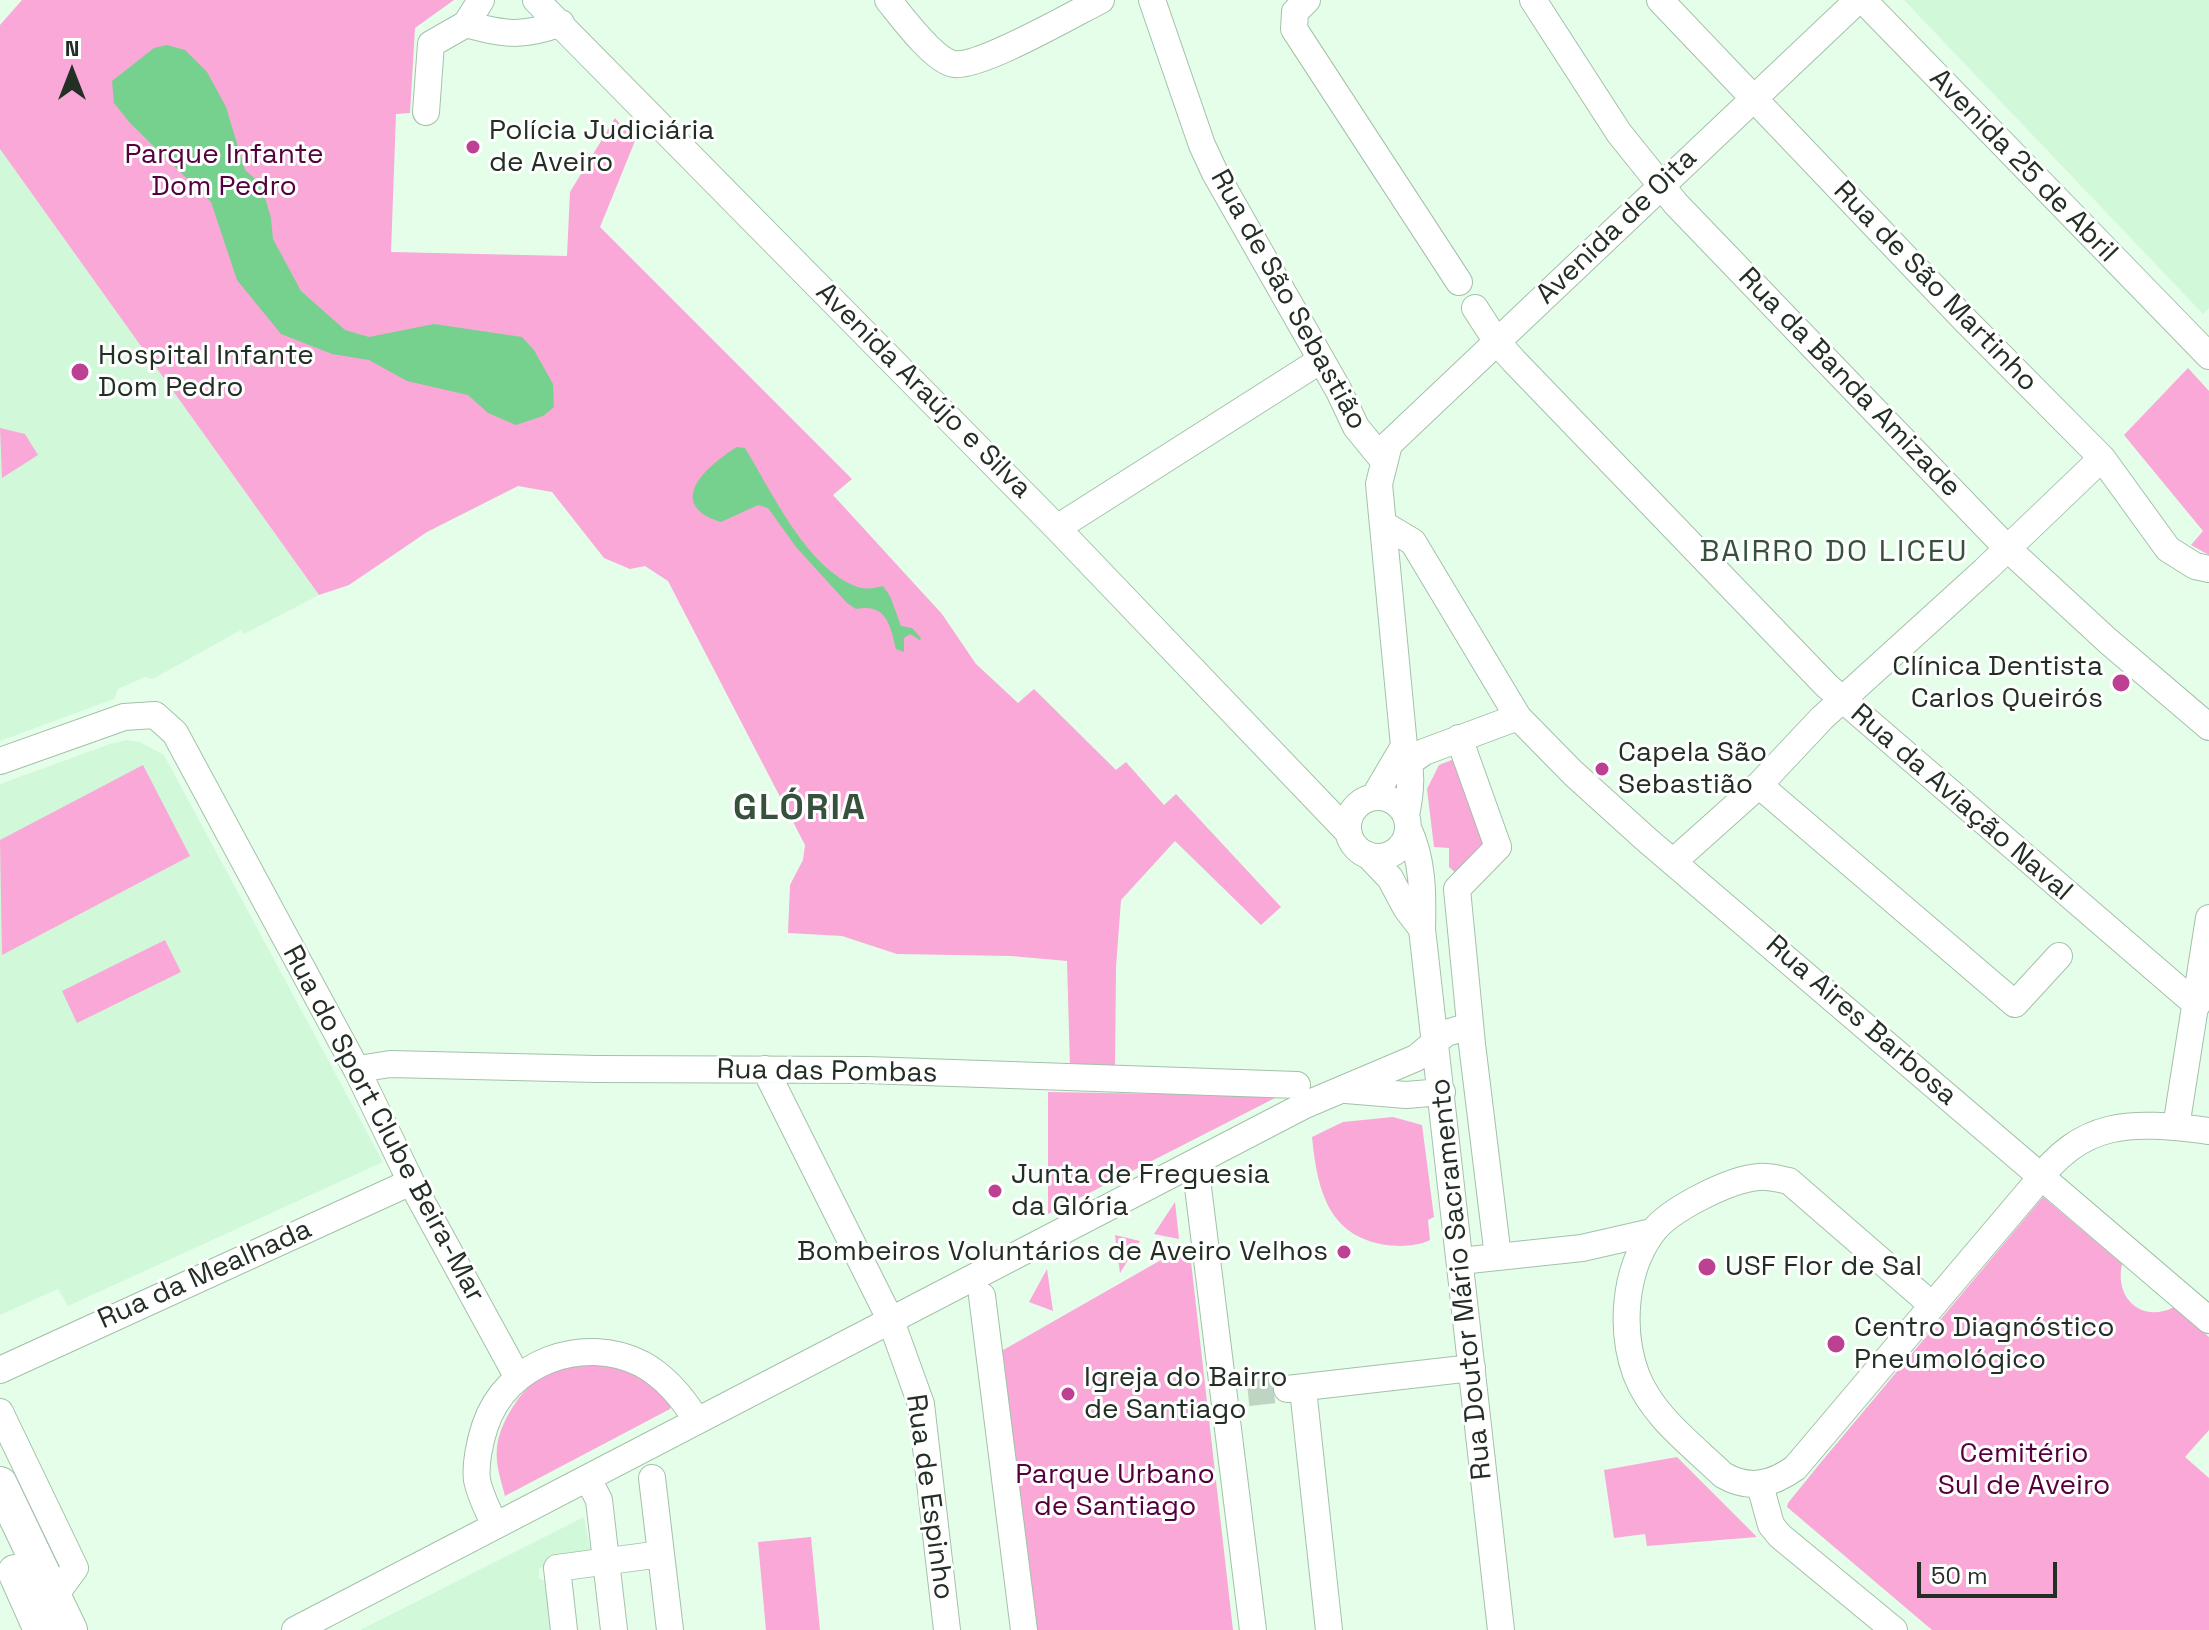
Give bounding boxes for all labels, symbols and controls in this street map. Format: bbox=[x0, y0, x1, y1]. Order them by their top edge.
north arrow bbox=[32, 32, 112, 112]
text: N bbox=[65, 34, 79, 62]
street label: Avenida 25 de Abril bbox=[1922, 62, 2124, 270]
place label: Polícia Judiciária de Aveiro bbox=[489, 114, 714, 180]
park label: Parque Infante Dom Pedro bbox=[124, 138, 324, 204]
marker: Polícia Judiciária de Aveiro bbox=[464, 138, 482, 156]
street label: Avenida de Oita bbox=[1530, 142, 1704, 312]
street label: Rua de São Sebastião bbox=[1202, 164, 1374, 436]
street label: Rua de São Martinho bbox=[1826, 175, 2044, 399]
street label: Rua da Banda Amizade bbox=[1731, 261, 1967, 505]
street label: Avenida Araújo e Silva bbox=[808, 276, 1038, 506]
place label: Hospital Infante Dom Pedro bbox=[98, 339, 314, 405]
marker: Hospital Infante Dom Pedro bbox=[69, 361, 91, 383]
district label: BAIRRO DO LICEU bbox=[1699, 535, 1969, 571]
place label: Clínica Dentista Carlos Queirós bbox=[1892, 650, 2103, 716]
marker: Clínica Dentista Carlos Queirós bbox=[2110, 672, 2132, 694]
street label: Rua da Aviação Naval bbox=[1843, 698, 2079, 908]
place label: Capela São Sebastião bbox=[1618, 736, 1767, 802]
marker: Capela São Sebastião bbox=[1593, 760, 1611, 778]
district label: GLÓRIA bbox=[733, 787, 867, 831]
street label: Rua Aires Barbosa bbox=[1758, 929, 1964, 1113]
street label: Rua do Sport Clube Beira-Mar bbox=[274, 940, 492, 1308]
street label: Rua das Pombas bbox=[716, 1053, 938, 1091]
street label: Rua Doutor Mário Sacramento bbox=[1424, 1077, 1500, 1481]
place label: Junta de Freguesia da Glória bbox=[1011, 1158, 1270, 1224]
marker: Junta de Freguesia da Glória bbox=[986, 1182, 1004, 1200]
street label: Rua da Mealhada bbox=[93, 1213, 317, 1337]
place label: Bombeiros Voluntários de Aveiro Velhos bbox=[797, 1235, 1328, 1269]
marker: Bombeiros Voluntários de Aveiro Velhos bbox=[1335, 1243, 1353, 1261]
place label: USF Flor de Sal bbox=[1725, 1250, 1922, 1284]
marker: USF Flor de Sal bbox=[1696, 1256, 1718, 1278]
place label: Centro Diagnóstico Pneumológico bbox=[1854, 1311, 2115, 1377]
marker: Centro Diagnóstico Pneumológico bbox=[1825, 1333, 1847, 1355]
place label: Igreja do Bairro de Santiago bbox=[1084, 1361, 1288, 1427]
marker: Igreja do Bairro de Santiago bbox=[1059, 1385, 1077, 1403]
street label: Rua de Espinho bbox=[898, 1392, 960, 1602]
park label: Cemitério Sul de Aveiro bbox=[1938, 1437, 2110, 1503]
park label: Parque Urbano de Santiago bbox=[1015, 1458, 1215, 1524]
scale bar bbox=[1921, 1546, 2061, 1596]
text: 50 m bbox=[1931, 1560, 1988, 1591]

